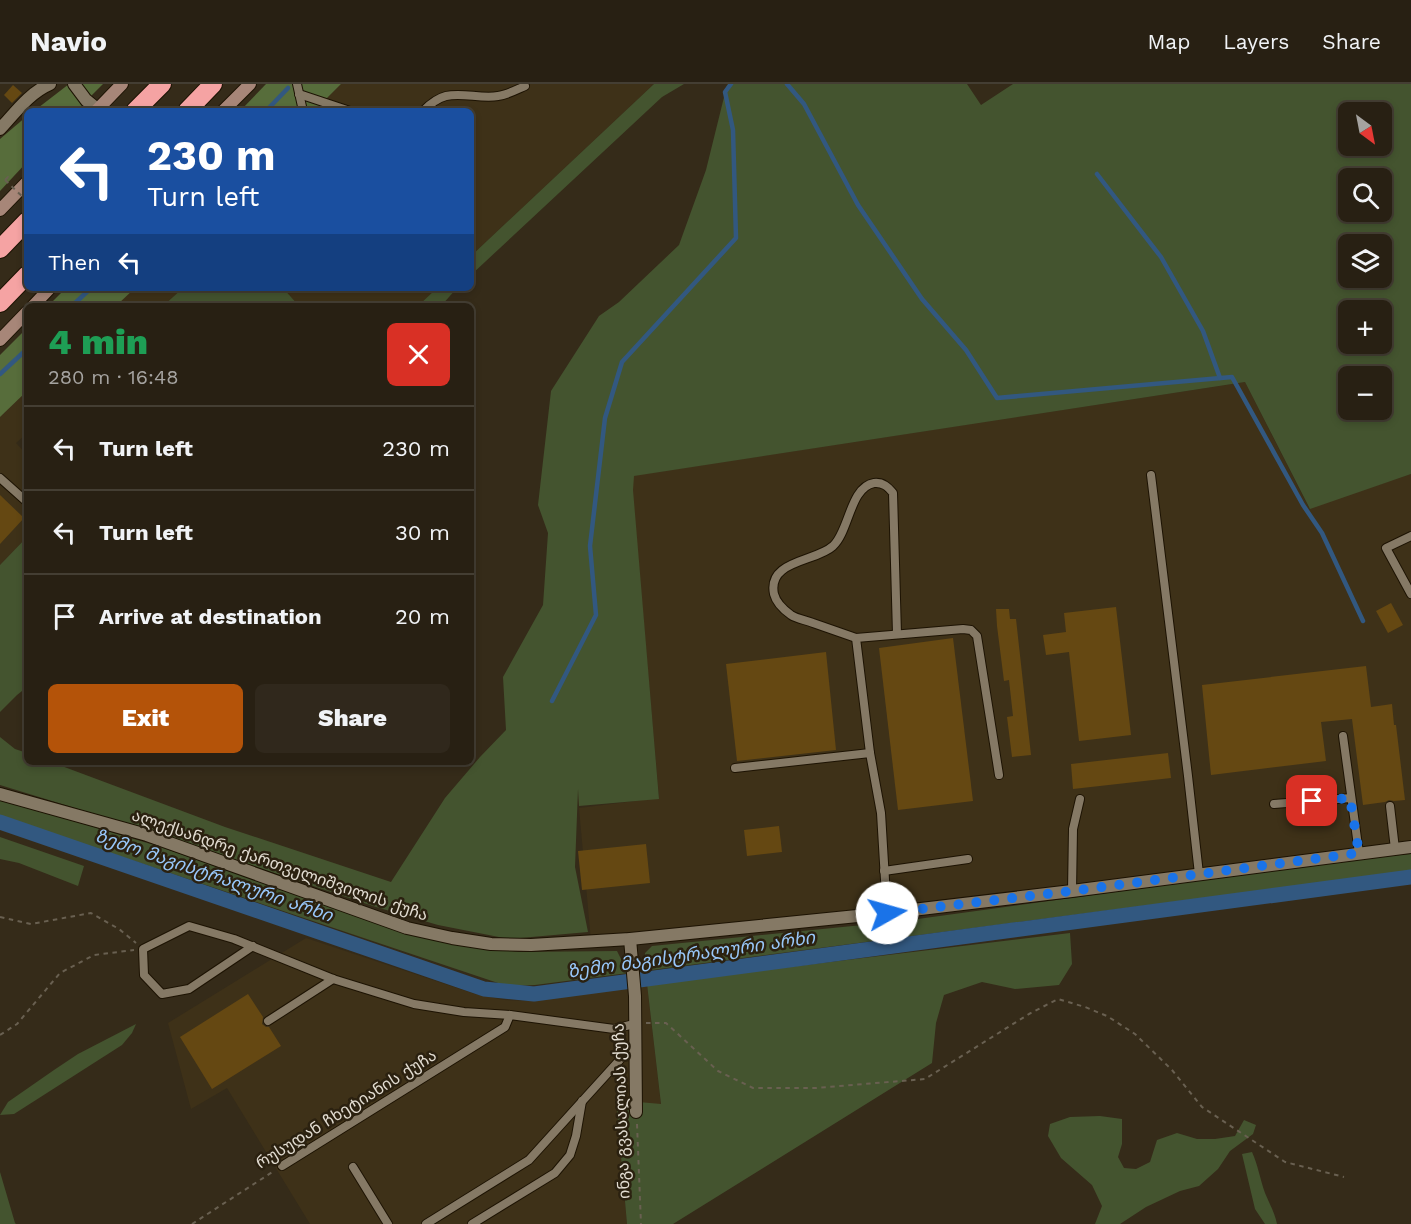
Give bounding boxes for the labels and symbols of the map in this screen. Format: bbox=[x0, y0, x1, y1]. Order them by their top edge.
north arrow bbox=[1338, 102, 1392, 156]
pin bbox=[1286, 775, 1337, 826]
street label: ალექსანდრე ქართველიშვილის ქუჩა bbox=[129, 805, 430, 926]
water label: ზემო მაგისტრალური არხი bbox=[92, 824, 336, 927]
position arrow bbox=[855, 881, 919, 945]
water label: ზემო მაგისტრალური არხი bbox=[566, 926, 817, 983]
street label: ინგა გვასალიას ქუჩა bbox=[608, 1023, 635, 1199]
street label: რუსუდან ჩხეტიანის ქუჩა bbox=[252, 1045, 440, 1173]

